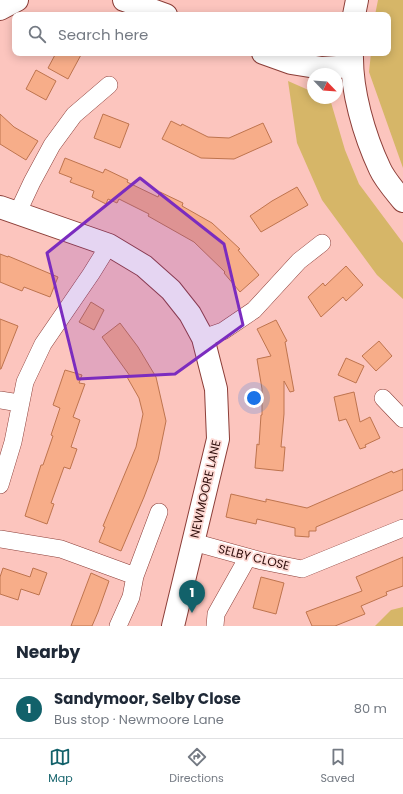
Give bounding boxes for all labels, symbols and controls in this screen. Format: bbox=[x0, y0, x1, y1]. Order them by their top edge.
search box bbox=[12, 12, 391, 56]
icon: search bbox=[26, 23, 48, 45]
text: Search here bbox=[58, 24, 148, 45]
north arrow bbox=[307, 68, 343, 104]
your location bbox=[244, 388, 264, 408]
street label: NEWMOORE LANE bbox=[185, 438, 225, 540]
street label: SELBY CLOSE bbox=[217, 540, 291, 574]
pin: 1 bbox=[179, 580, 205, 613]
text: Nearby bbox=[16, 640, 80, 664]
text: Sandymoor, Selby Close bbox=[54, 688, 241, 709]
text: 1 bbox=[27, 699, 31, 718]
text: 80 m bbox=[354, 699, 387, 718]
text: Bus stop · Newmoore Lane bbox=[54, 710, 224, 729]
tab: Map bbox=[48, 746, 73, 787]
tab: Directions bbox=[169, 746, 224, 787]
tab: Saved bbox=[320, 746, 355, 787]

